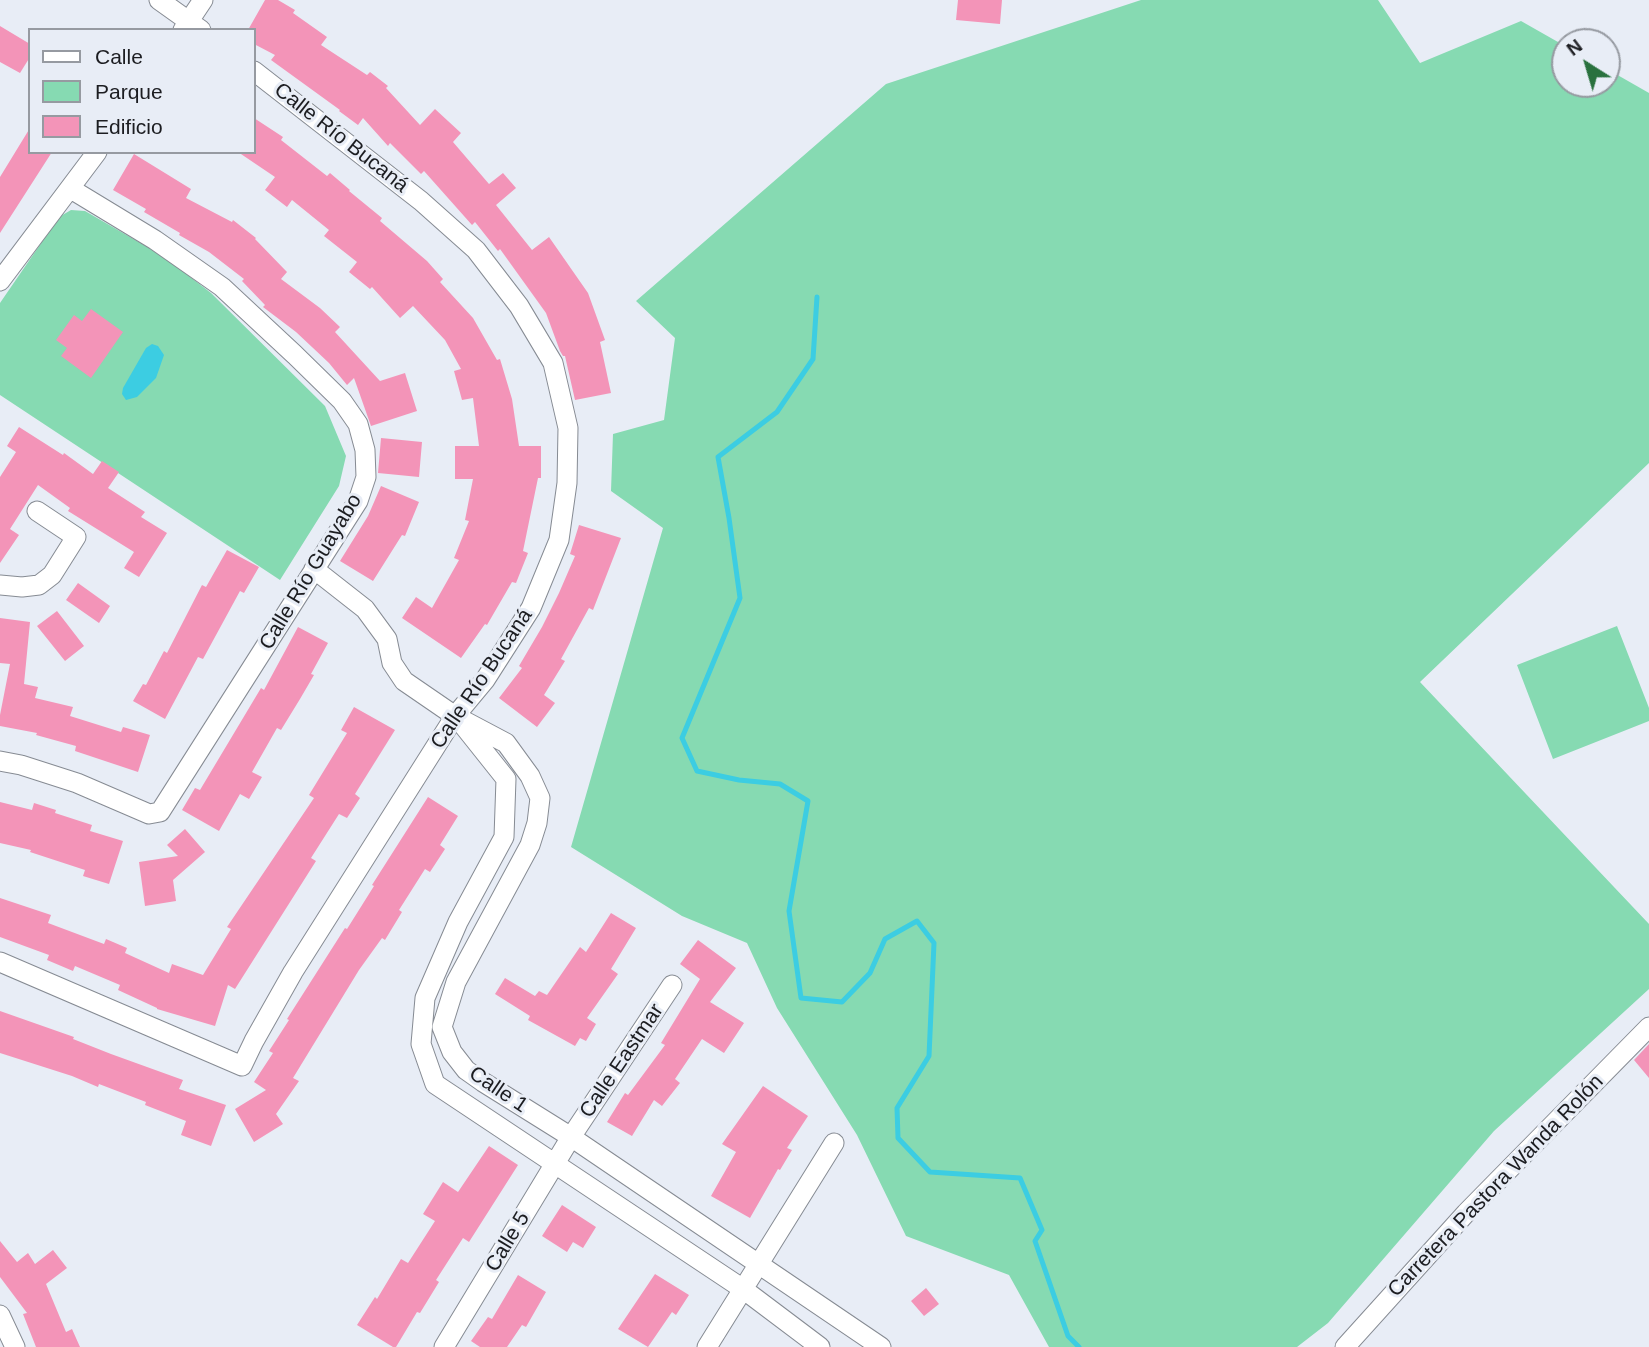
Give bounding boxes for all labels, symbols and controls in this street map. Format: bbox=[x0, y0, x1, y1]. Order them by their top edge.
legend bbox=[28, 28, 256, 154]
north arrow bbox=[1551, 28, 1621, 98]
text: N bbox=[1562, 35, 1586, 60]
text: Calle bbox=[95, 45, 143, 68]
street label: Calle Río Bucaná bbox=[269, 78, 413, 198]
text: Parque bbox=[95, 80, 163, 103]
text: Edificio bbox=[95, 115, 163, 138]
street label: Calle Río Guayabo bbox=[255, 489, 367, 655]
street label: Calle Río Bucaná bbox=[426, 604, 538, 754]
street label: Calle Eastmar bbox=[575, 999, 669, 1123]
street label: Calle 1 bbox=[464, 1061, 532, 1119]
street label: Carretera Pastora Wanda Rolón bbox=[1383, 1070, 1609, 1302]
street label: Calle 5 bbox=[480, 1207, 536, 1277]

